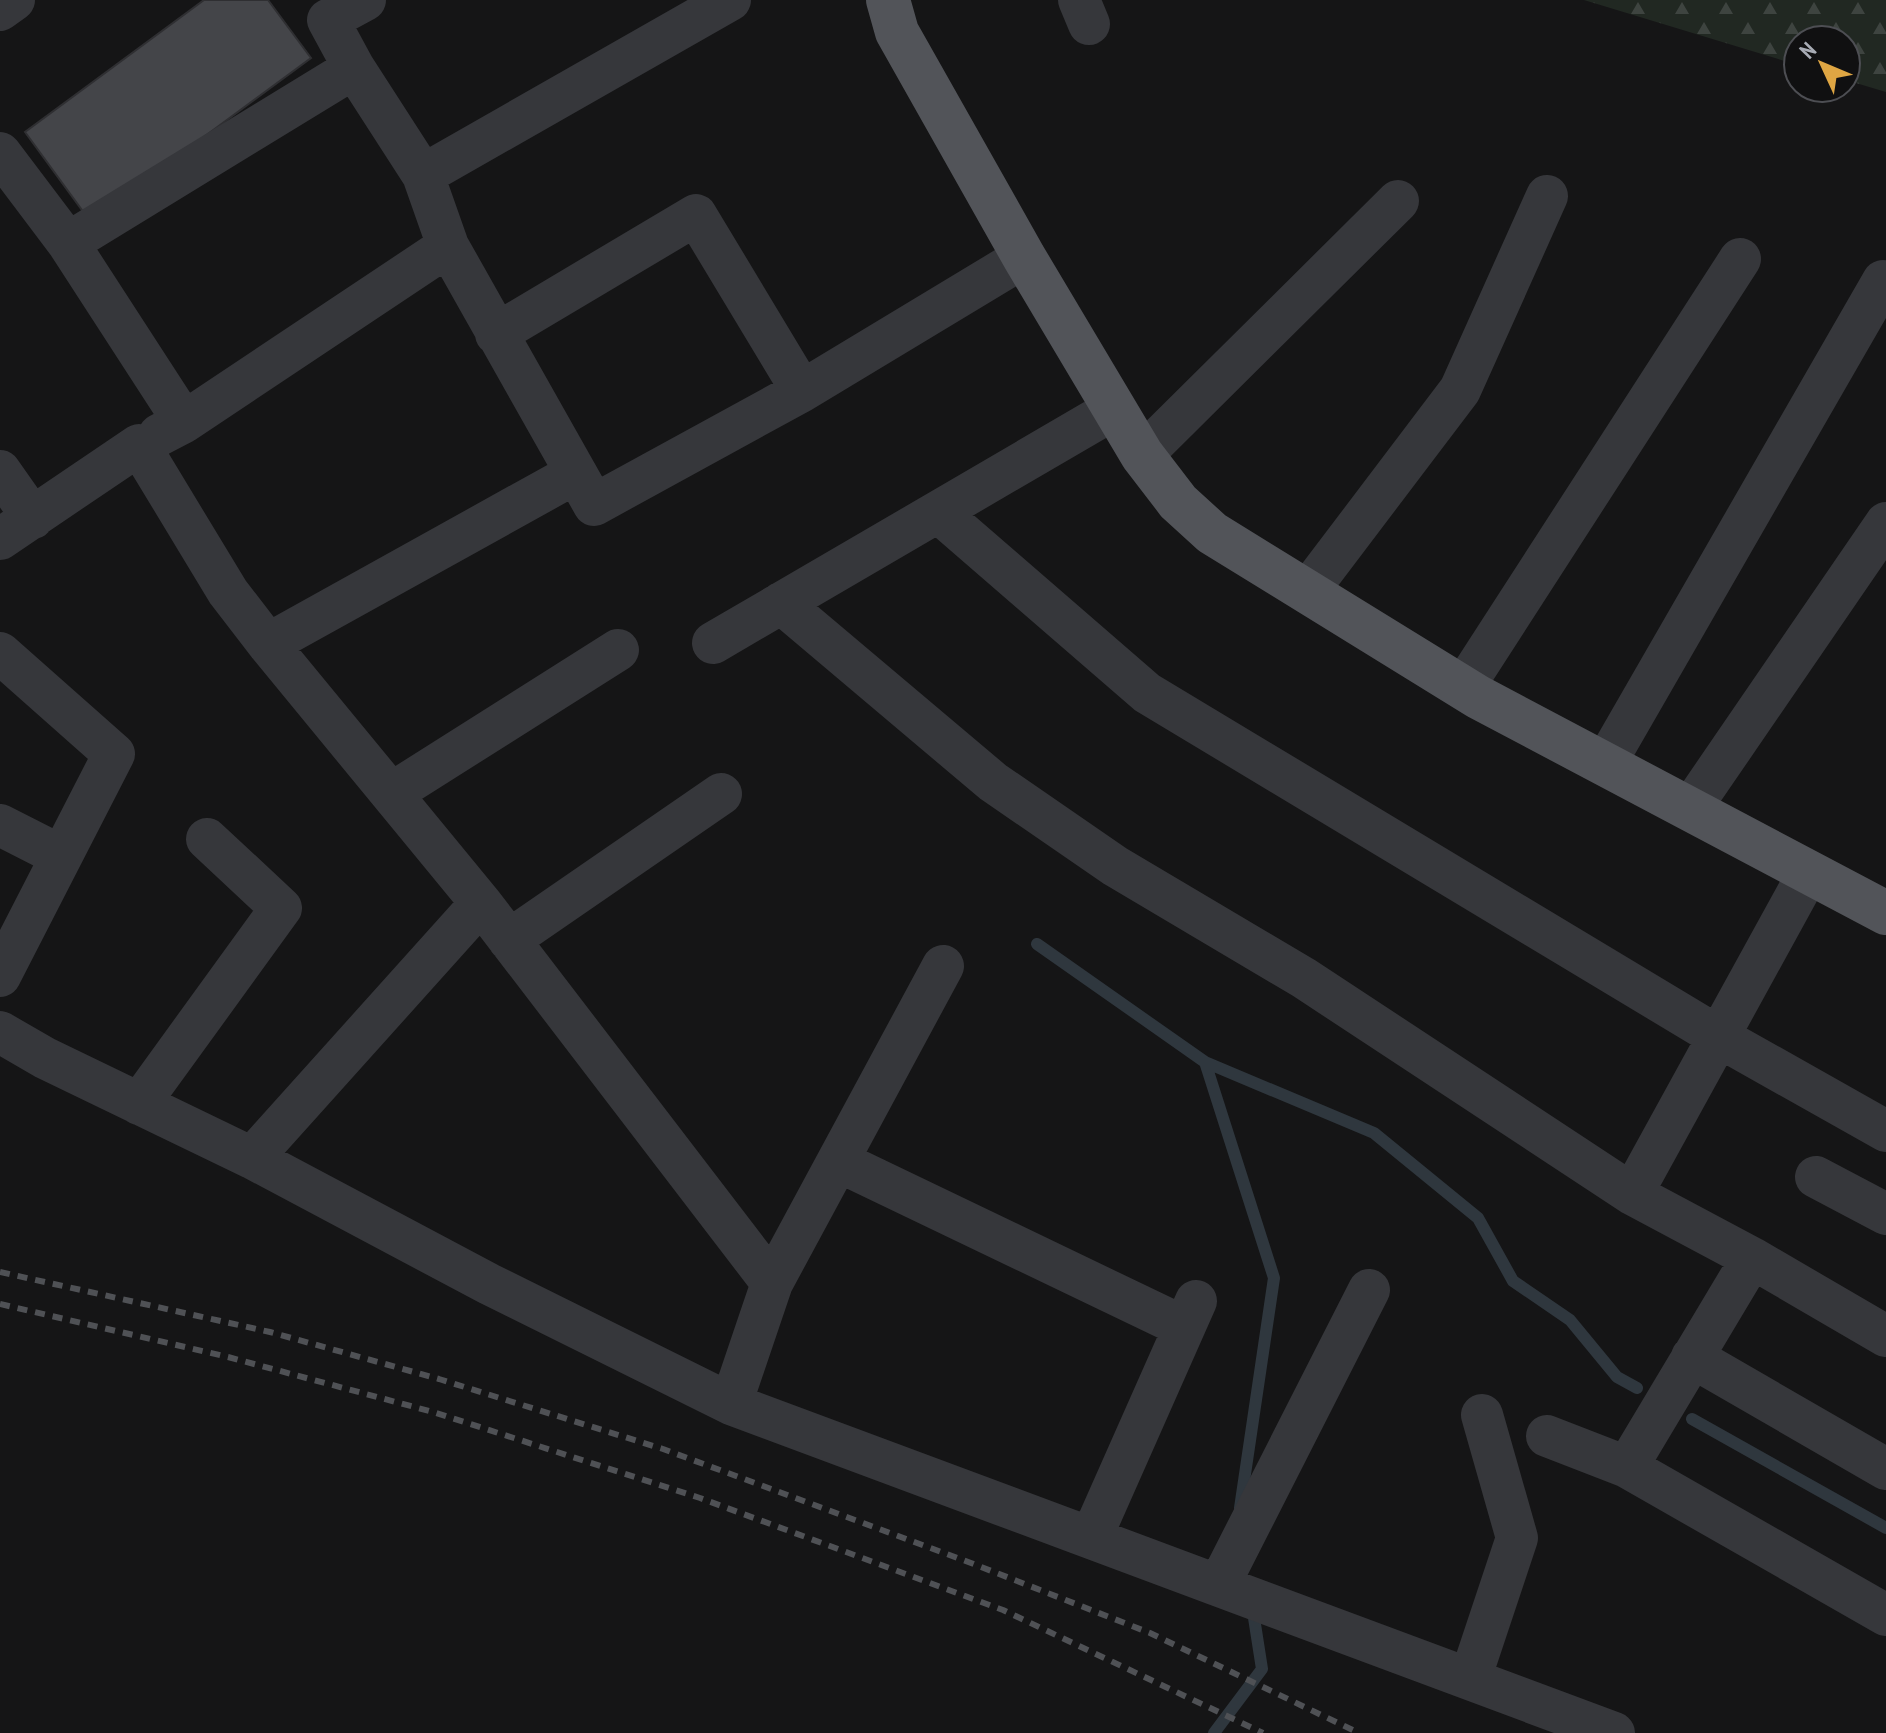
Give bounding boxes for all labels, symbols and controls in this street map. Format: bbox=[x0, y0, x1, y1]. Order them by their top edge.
north arrow bbox=[1782, 24, 1862, 104]
text: N bbox=[1793, 36, 1822, 64]

